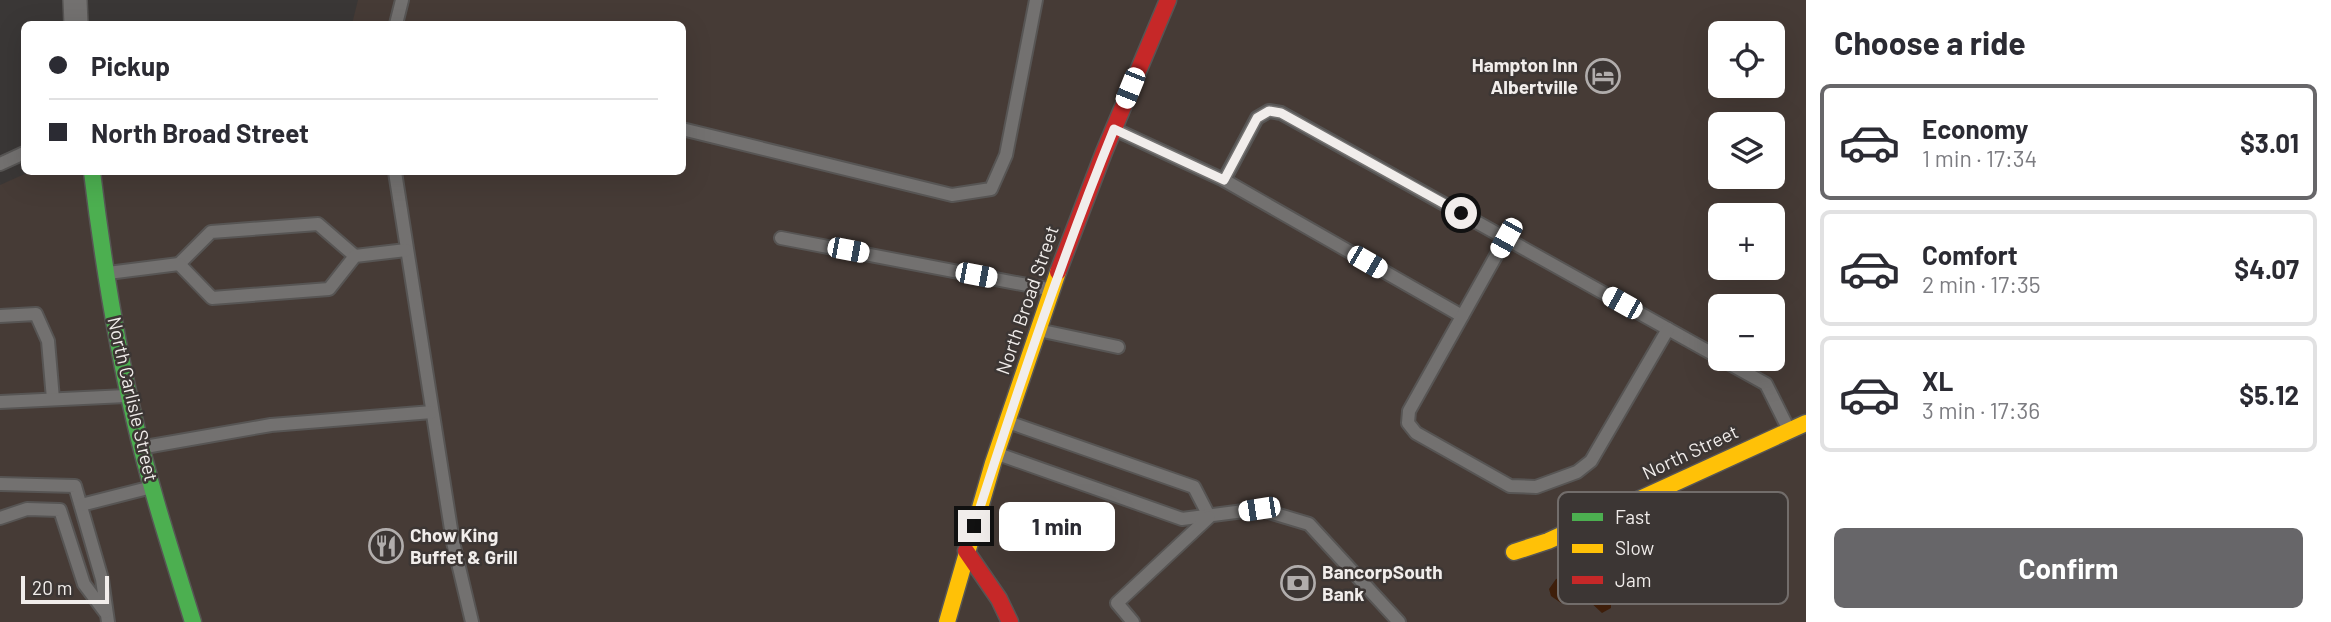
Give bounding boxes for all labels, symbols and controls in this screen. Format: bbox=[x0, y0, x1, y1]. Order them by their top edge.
map controls bbox=[1708, 21, 1785, 371]
button: locate bbox=[1708, 21, 1785, 98]
text: Choose a ride bbox=[1834, 23, 2026, 61]
text: Pickup bbox=[91, 50, 170, 81]
place label: Hampton Inn Albertville bbox=[1472, 53, 1578, 98]
hotel icon: Hampton Inn Albertville bbox=[1584, 57, 1622, 95]
car bbox=[1113, 65, 1148, 111]
icon: car bbox=[1838, 111, 1901, 174]
button: layers bbox=[1708, 112, 1785, 189]
text: Economy bbox=[1922, 113, 2028, 144]
text: North Broad Street bbox=[91, 117, 309, 148]
text: $3.01 bbox=[2240, 127, 2299, 158]
text: 1 min · 17:34 bbox=[1922, 144, 2037, 172]
route start bbox=[1445, 197, 1477, 229]
button: + bbox=[1708, 203, 1785, 280]
car bbox=[1487, 215, 1526, 261]
street label: North Broad Street bbox=[990, 222, 1063, 377]
car bbox=[826, 236, 871, 264]
icon: car bbox=[1838, 237, 1901, 300]
text: Comfort bbox=[1922, 239, 2018, 270]
car bbox=[1344, 242, 1391, 282]
text: $4.07 bbox=[2234, 253, 2299, 284]
car bbox=[954, 261, 999, 289]
text: 2 min · 17:35 bbox=[1922, 270, 2041, 298]
car bbox=[1599, 284, 1646, 322]
button: − bbox=[1708, 294, 1785, 371]
street label: North Carlisle Street bbox=[103, 315, 164, 483]
icon: car bbox=[1838, 363, 1901, 426]
text: XL bbox=[1922, 365, 1953, 396]
text: $5.12 bbox=[2239, 379, 2299, 410]
text: 3 min · 17:36 bbox=[1922, 396, 2040, 424]
street label: North Street bbox=[1638, 419, 1741, 484]
legend bbox=[1558, 492, 1788, 604]
car bbox=[1237, 495, 1282, 523]
callout: 1 min bbox=[998, 502, 1114, 550]
text: Fast bbox=[1615, 505, 1651, 528]
route end bbox=[958, 510, 990, 542]
text: 1 min bbox=[1032, 512, 1082, 540]
place label: Chow King Buffet & Grill bbox=[410, 523, 518, 568]
restaurant icon: Chow King Buffet & Grill bbox=[367, 527, 405, 565]
button: Confirm bbox=[1834, 528, 2303, 608]
text: Slow bbox=[1615, 536, 1654, 559]
place label: BancorpSouth Bank bbox=[1322, 560, 1443, 605]
bank icon: BancorpSouth Bank bbox=[1279, 564, 1317, 602]
text: Jam bbox=[1615, 568, 1651, 591]
scale bar bbox=[21, 573, 108, 605]
text: 20 m bbox=[32, 576, 72, 599]

